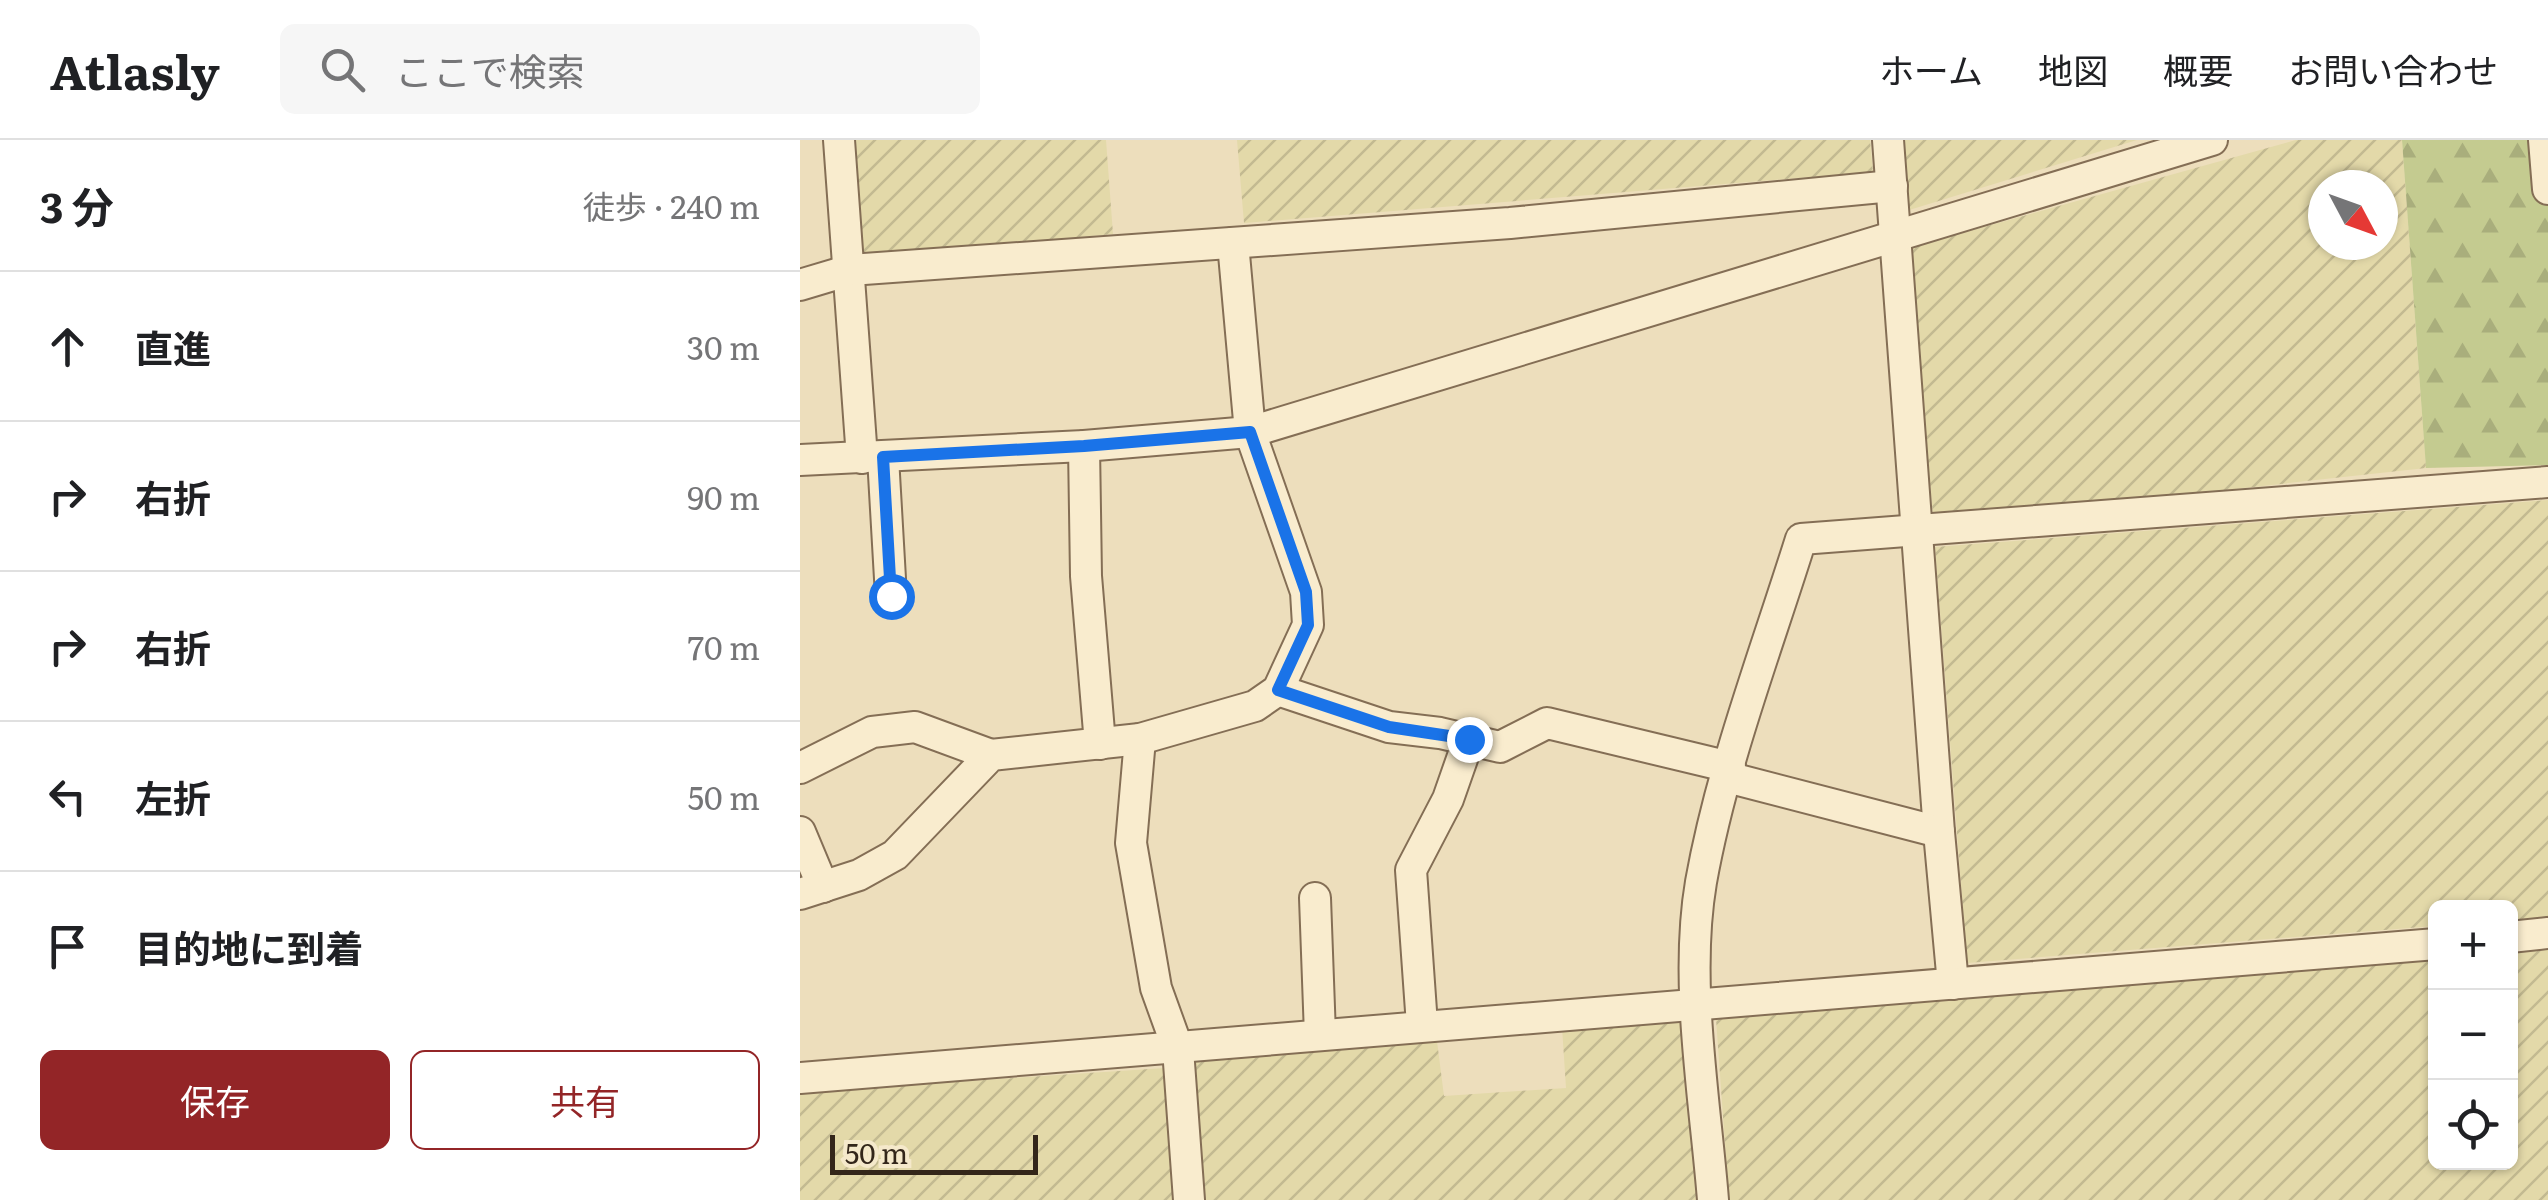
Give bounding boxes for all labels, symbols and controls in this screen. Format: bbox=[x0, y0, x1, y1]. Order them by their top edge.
search box bbox=[280, 24, 980, 114]
text: Atlasly bbox=[50, 34, 220, 105]
text: ここで検索 bbox=[395, 41, 585, 98]
icon: search bbox=[315, 42, 370, 97]
text: ホーム bbox=[1879, 43, 1983, 95]
text: 地図 bbox=[2038, 43, 2108, 95]
text: 概要 bbox=[2163, 43, 2233, 95]
text: お問い合わせ bbox=[2288, 43, 2498, 95]
north arrow bbox=[2308, 170, 2398, 260]
text: 3 分 bbox=[40, 174, 114, 236]
text: 徒歩 · 240 m bbox=[583, 181, 760, 229]
text: 直進 bbox=[135, 318, 211, 375]
icon: ahead bbox=[40, 319, 95, 374]
text: 30 m bbox=[687, 322, 760, 370]
text: 右折 bbox=[135, 468, 211, 525]
icon: right bbox=[40, 469, 95, 524]
text: 90 m bbox=[687, 472, 760, 520]
route start bbox=[869, 574, 915, 620]
text: 右折 bbox=[135, 618, 211, 675]
icon: right bbox=[40, 619, 95, 674]
text: 70 m bbox=[688, 622, 760, 670]
route end bbox=[1447, 717, 1493, 763]
text: 左折 bbox=[135, 768, 211, 825]
icon: left bbox=[40, 769, 95, 824]
text: 50 m bbox=[688, 772, 760, 820]
map controls bbox=[2428, 900, 2518, 1170]
button: + bbox=[2428, 900, 2518, 990]
text: 目的地に到着 bbox=[135, 918, 363, 975]
icon: arrive bbox=[40, 919, 95, 974]
button: − bbox=[2428, 990, 2518, 1080]
button: 保存 bbox=[40, 1050, 390, 1150]
button: 共有 bbox=[410, 1050, 760, 1150]
button: locate bbox=[2428, 1080, 2518, 1170]
scale bar bbox=[830, 1130, 1038, 1174]
text: 50 m bbox=[845, 1131, 908, 1173]

